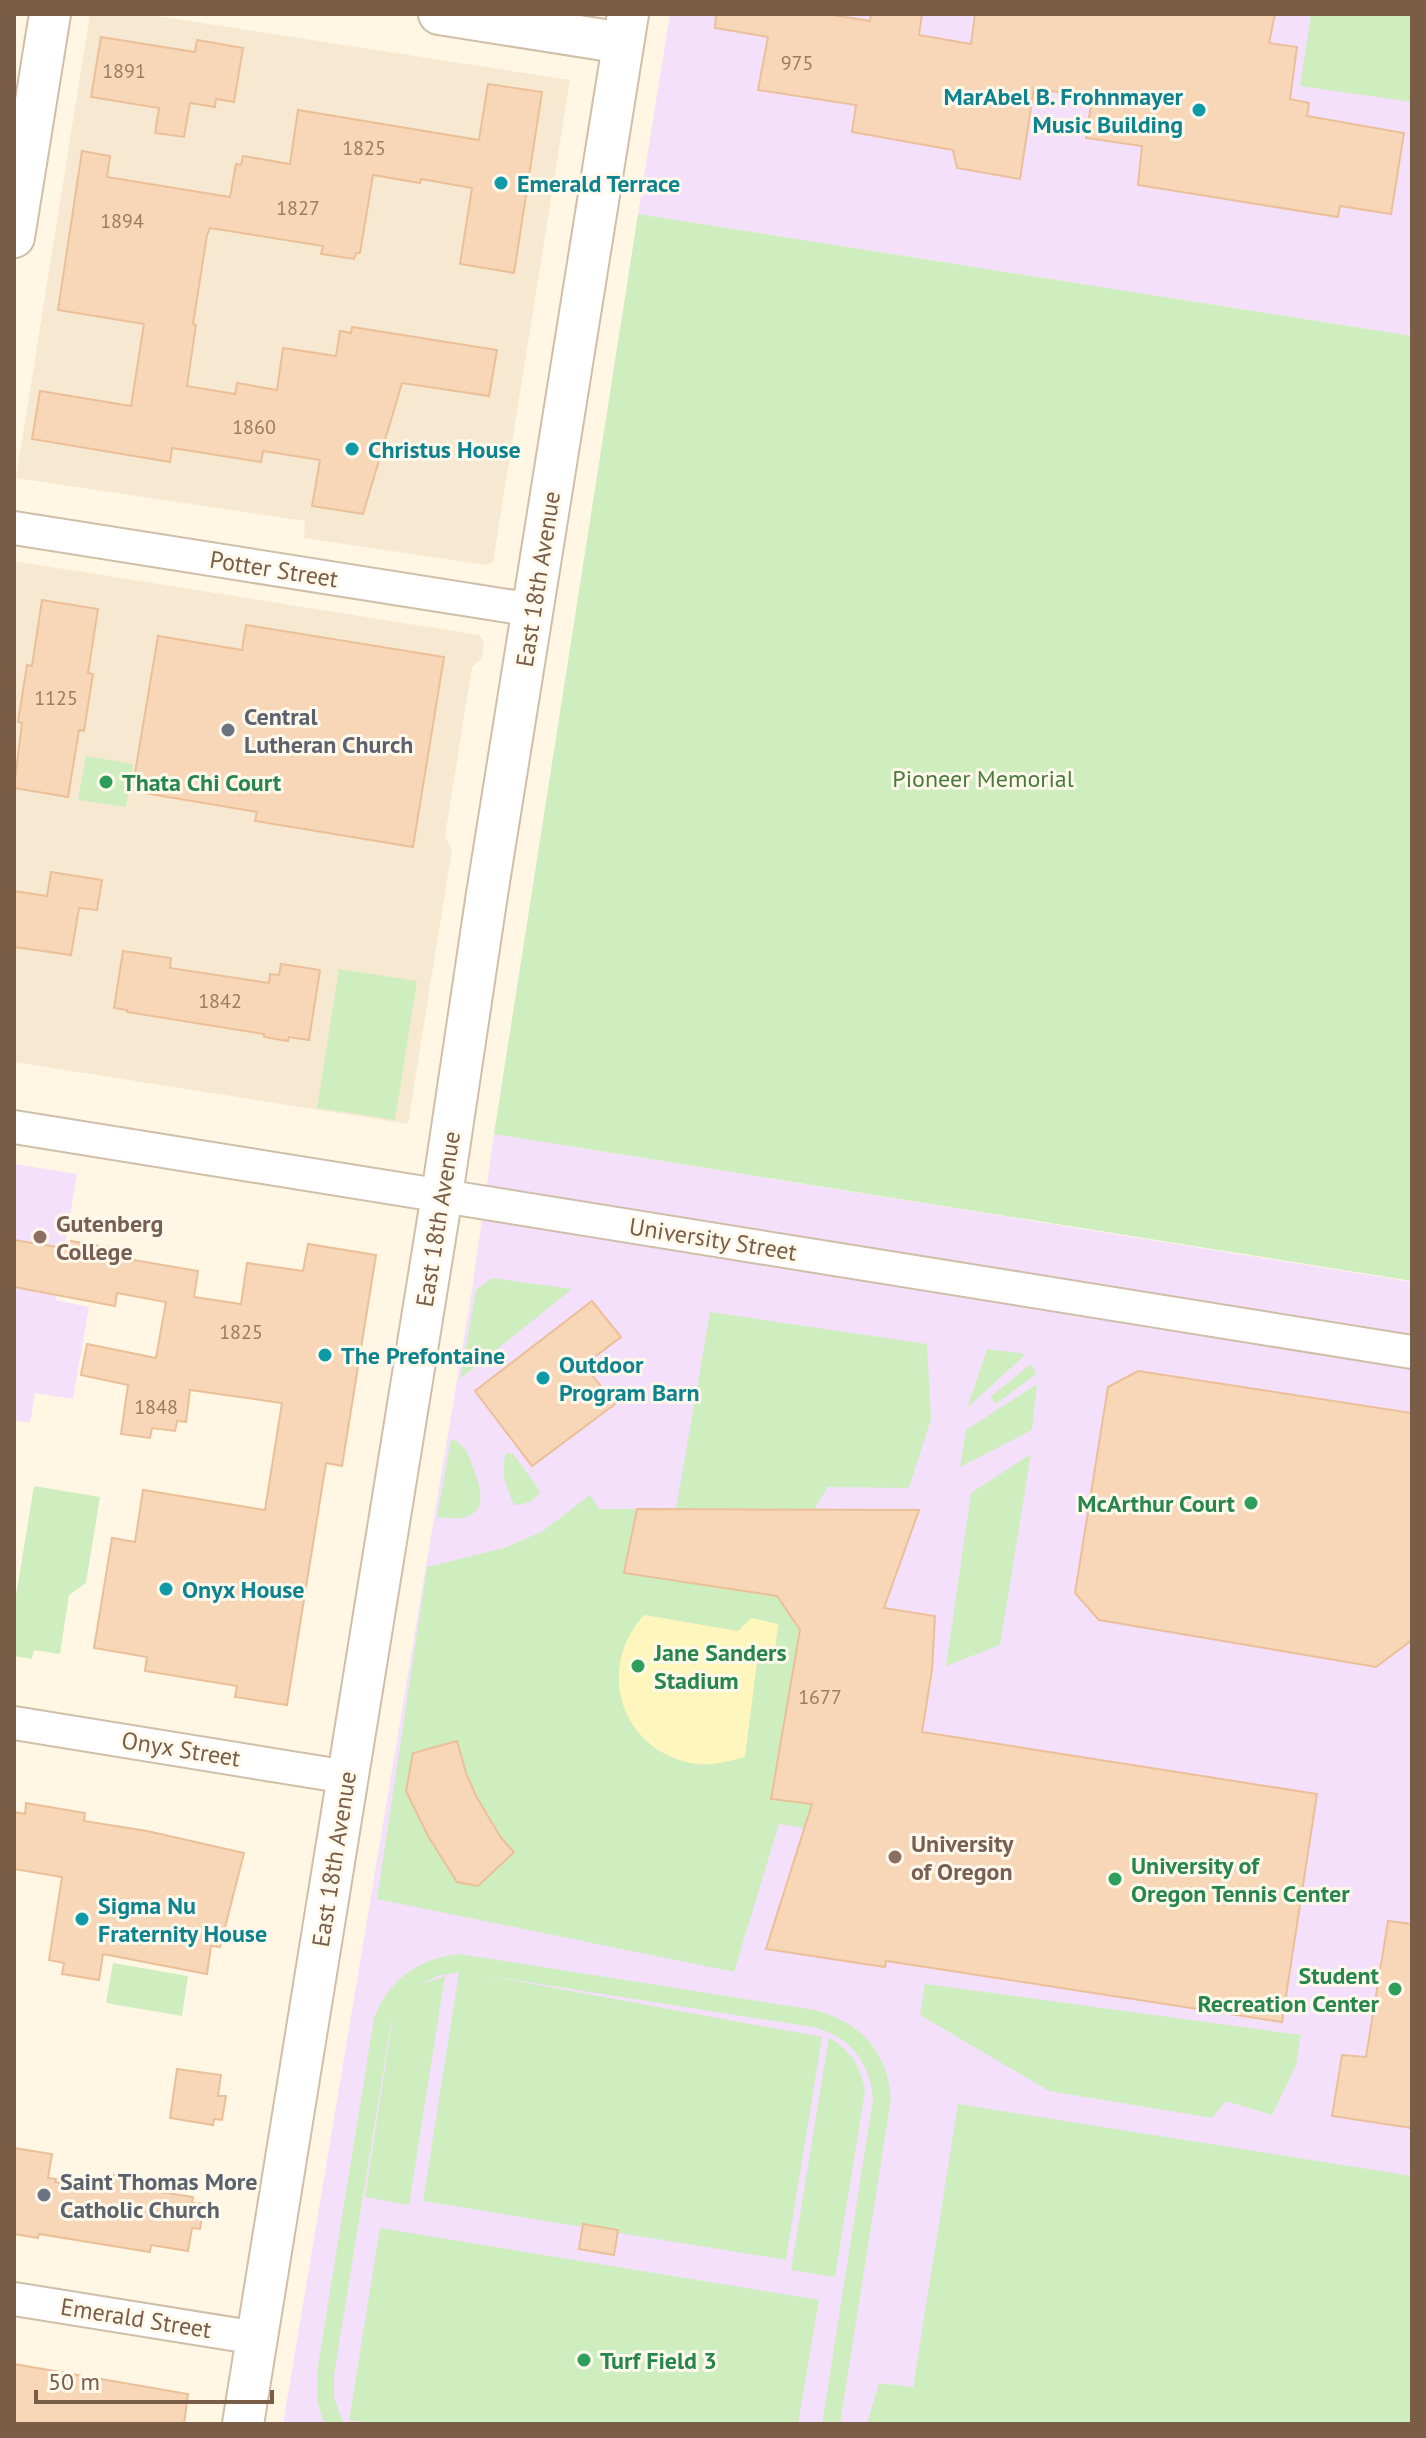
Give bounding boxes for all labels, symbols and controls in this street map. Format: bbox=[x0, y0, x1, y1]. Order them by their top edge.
house number: 975 bbox=[781, 50, 813, 76]
house number: 1891 bbox=[102, 58, 146, 84]
place label: MarAbel B. Frohnmayer Music Building bbox=[943, 81, 1184, 140]
marker: MarAbel B. Frohnmayer Music Building bbox=[1190, 101, 1208, 119]
house number: 1825 bbox=[342, 135, 386, 161]
place label: Emerald Terrace bbox=[517, 168, 680, 199]
marker: Emerald Terrace bbox=[492, 174, 510, 192]
house number: 1827 bbox=[276, 195, 320, 221]
house number: 1894 bbox=[100, 208, 144, 234]
house number: 1860 bbox=[232, 414, 276, 440]
place label: Christus House bbox=[368, 434, 521, 465]
marker: Christus House bbox=[343, 440, 361, 458]
street label: East 18th Avenue bbox=[509, 489, 567, 669]
street label: Potter Street bbox=[208, 544, 340, 594]
house number: 1125 bbox=[34, 685, 78, 711]
place label: Central Lutheran Church bbox=[244, 701, 413, 760]
marker: Central Lutheran Church bbox=[219, 721, 237, 739]
park label: Pioneer Memorial bbox=[892, 763, 1074, 794]
place label: Thata Chi Court bbox=[122, 767, 282, 798]
marker: Thata Chi Court bbox=[97, 773, 115, 791]
house number: 1842 bbox=[198, 988, 242, 1014]
street label: East 18th Avenue bbox=[409, 1129, 467, 1309]
place label: Gutenberg College bbox=[56, 1208, 163, 1267]
street label: University Street bbox=[627, 1210, 799, 1268]
marker: Gutenberg College bbox=[31, 1228, 49, 1246]
house number: 1825 bbox=[219, 1319, 263, 1345]
place label: The Prefontaine bbox=[341, 1340, 505, 1371]
marker: The Prefontaine bbox=[316, 1346, 334, 1364]
place label: Outdoor Program Barn bbox=[559, 1349, 700, 1408]
marker: Outdoor Program Barn bbox=[534, 1369, 552, 1387]
house number: 1848 bbox=[134, 1394, 178, 1420]
place label: McArthur Court bbox=[1077, 1488, 1236, 1519]
marker: McArthur Court bbox=[1242, 1494, 1260, 1512]
place label: Onyx House bbox=[182, 1574, 305, 1605]
marker: Onyx House bbox=[157, 1580, 175, 1598]
place label: Jane Sanders Stadium bbox=[653, 1637, 787, 1696]
marker: Jane Sanders Stadium bbox=[629, 1657, 647, 1675]
house number: 1677 bbox=[798, 1684, 842, 1710]
street label: Onyx Street bbox=[119, 1724, 243, 1774]
street label: East 18th Avenue bbox=[305, 1769, 363, 1949]
place label: University of Oregon bbox=[911, 1828, 1014, 1887]
marker: University of Oregon bbox=[886, 1848, 904, 1866]
place label: University of Oregon Tennis Center bbox=[1131, 1850, 1350, 1909]
marker: University of Oregon Tennis Center bbox=[1106, 1870, 1124, 1888]
place label: Sigma Nu Fraternity House bbox=[98, 1890, 267, 1949]
marker: Sigma Nu Fraternity House bbox=[73, 1910, 91, 1928]
place label: Student Recreation Center bbox=[1197, 1960, 1380, 2019]
marker: Student Recreation Center bbox=[1386, 1980, 1404, 1998]
place label: Saint Thomas More Catholic Church bbox=[60, 2166, 257, 2225]
marker: Saint Thomas More Catholic Church bbox=[35, 2186, 53, 2204]
street label: Emerald Street bbox=[58, 2291, 214, 2345]
place label: Turf Field 3 bbox=[600, 2345, 717, 2376]
marker: Turf Field 3 bbox=[575, 2351, 593, 2369]
scale bar bbox=[36, 2354, 272, 2404]
text: 50 m bbox=[48, 2366, 100, 2397]

